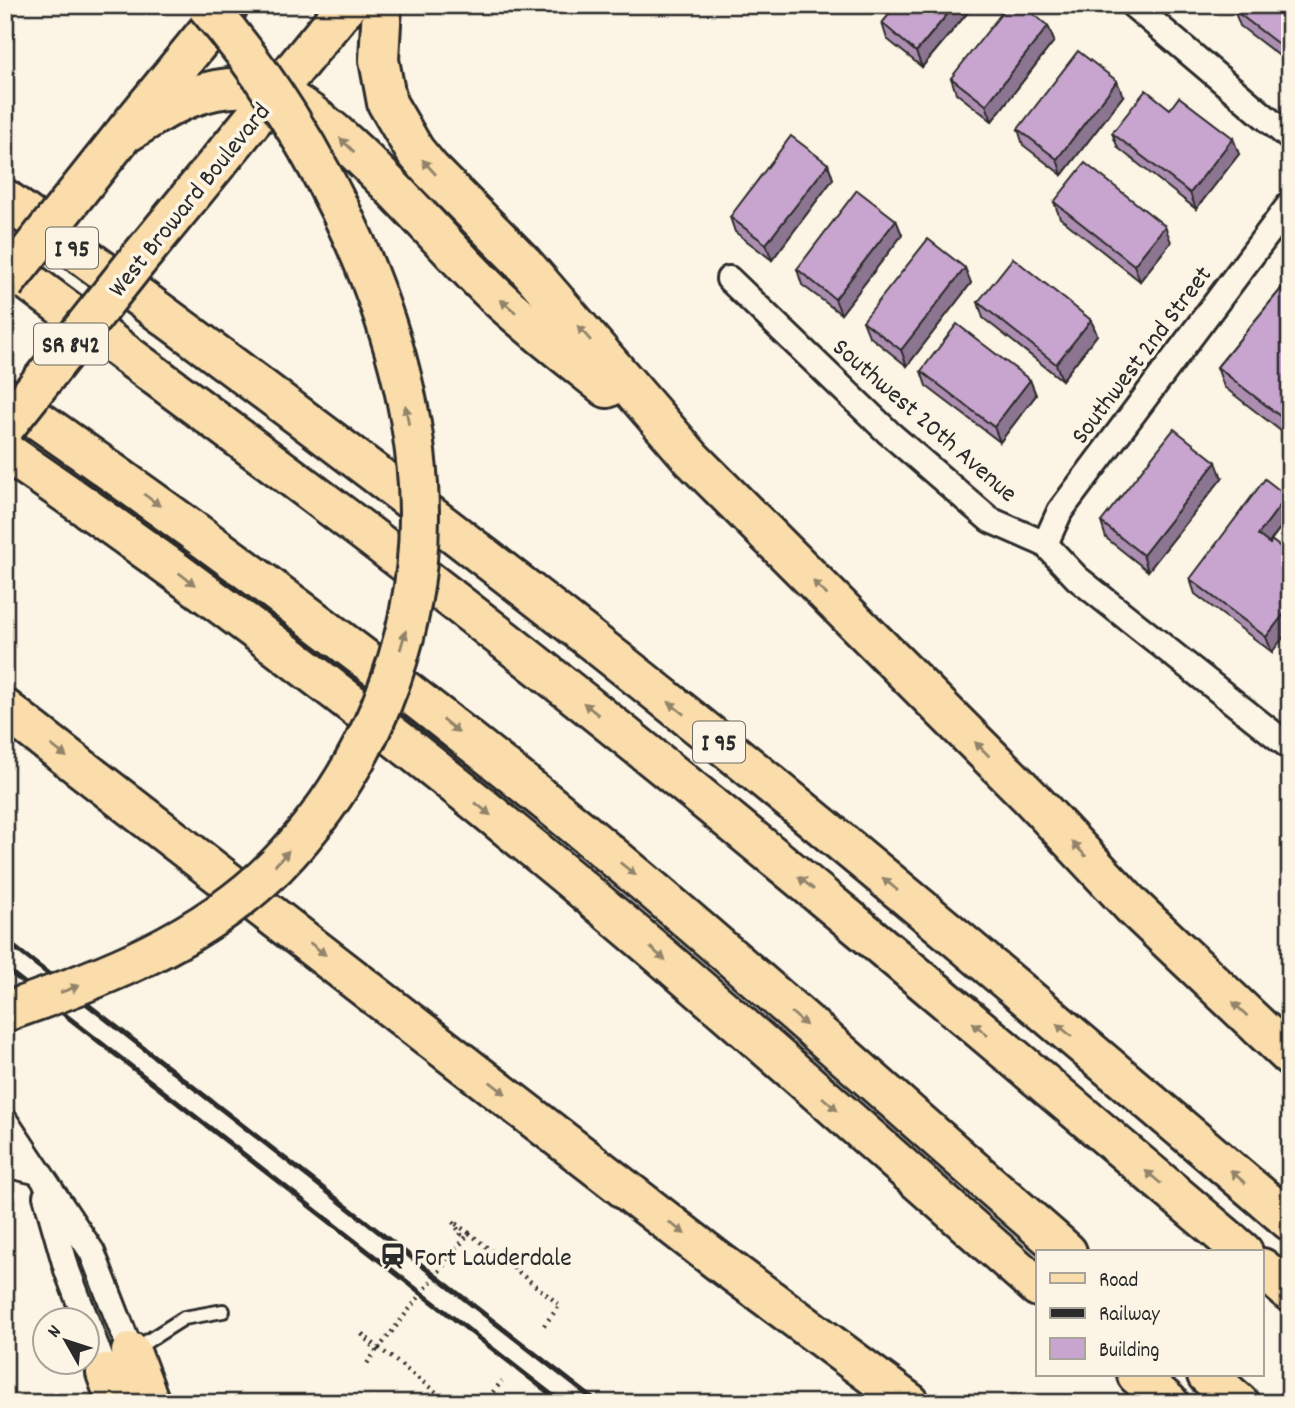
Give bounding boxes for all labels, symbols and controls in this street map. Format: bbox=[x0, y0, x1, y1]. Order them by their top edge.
street label: West Broward Boulevard bbox=[101, 96, 281, 306]
one-way arrow bbox=[339, 138, 356, 154]
one-way arrow bbox=[421, 159, 437, 176]
road number: I 95 bbox=[46, 228, 98, 268]
street label: Southwest 2nd Street bbox=[1063, 259, 1223, 453]
one-way arrow bbox=[499, 299, 516, 314]
road number: SR 842 bbox=[34, 324, 108, 365]
one-way arrow bbox=[576, 324, 592, 342]
street label: Southwest 20th Avenue bbox=[823, 331, 1024, 513]
one-way arrow bbox=[401, 404, 412, 426]
one-way arrow bbox=[143, 493, 161, 507]
one-way arrow bbox=[178, 572, 196, 587]
one-way arrow bbox=[812, 580, 829, 597]
one-way arrow bbox=[398, 630, 408, 651]
one-way arrow bbox=[668, 701, 685, 716]
one-way arrow bbox=[582, 702, 600, 717]
one-way arrow bbox=[442, 718, 460, 733]
road number: I 95 bbox=[693, 722, 745, 762]
one-way arrow bbox=[974, 741, 991, 757]
one-way arrow bbox=[50, 743, 68, 758]
one-way arrow bbox=[474, 801, 492, 816]
one-way arrow bbox=[1071, 841, 1087, 858]
one-way arrow bbox=[274, 849, 290, 867]
one-way arrow bbox=[618, 862, 636, 877]
one-way arrow bbox=[797, 876, 814, 891]
one-way arrow bbox=[882, 876, 900, 891]
one-way arrow bbox=[308, 942, 326, 957]
one-way arrow bbox=[650, 946, 667, 961]
one-way arrow bbox=[59, 984, 80, 995]
one-way arrow bbox=[1232, 1001, 1249, 1017]
one-way arrow bbox=[791, 1010, 808, 1026]
one-way arrow bbox=[971, 1021, 989, 1037]
one-way arrow bbox=[1055, 1022, 1073, 1038]
one-way arrow bbox=[489, 1080, 507, 1094]
one-way arrow bbox=[821, 1096, 839, 1112]
one-way arrow bbox=[1145, 1169, 1163, 1184]
one-way arrow bbox=[1229, 1170, 1246, 1185]
one-way arrow bbox=[667, 1221, 685, 1236]
station icon: Fort Lauderdale bbox=[378, 1241, 408, 1271]
place label: Fort Lauderdale bbox=[414, 1241, 572, 1278]
legend bbox=[1036, 1250, 1264, 1376]
text: Road bbox=[1099, 1267, 1138, 1297]
text: Railway bbox=[1099, 1301, 1160, 1331]
north arrow bbox=[32, 1306, 102, 1376]
text: N bbox=[42, 1320, 69, 1345]
text: Building bbox=[1099, 1337, 1159, 1367]

